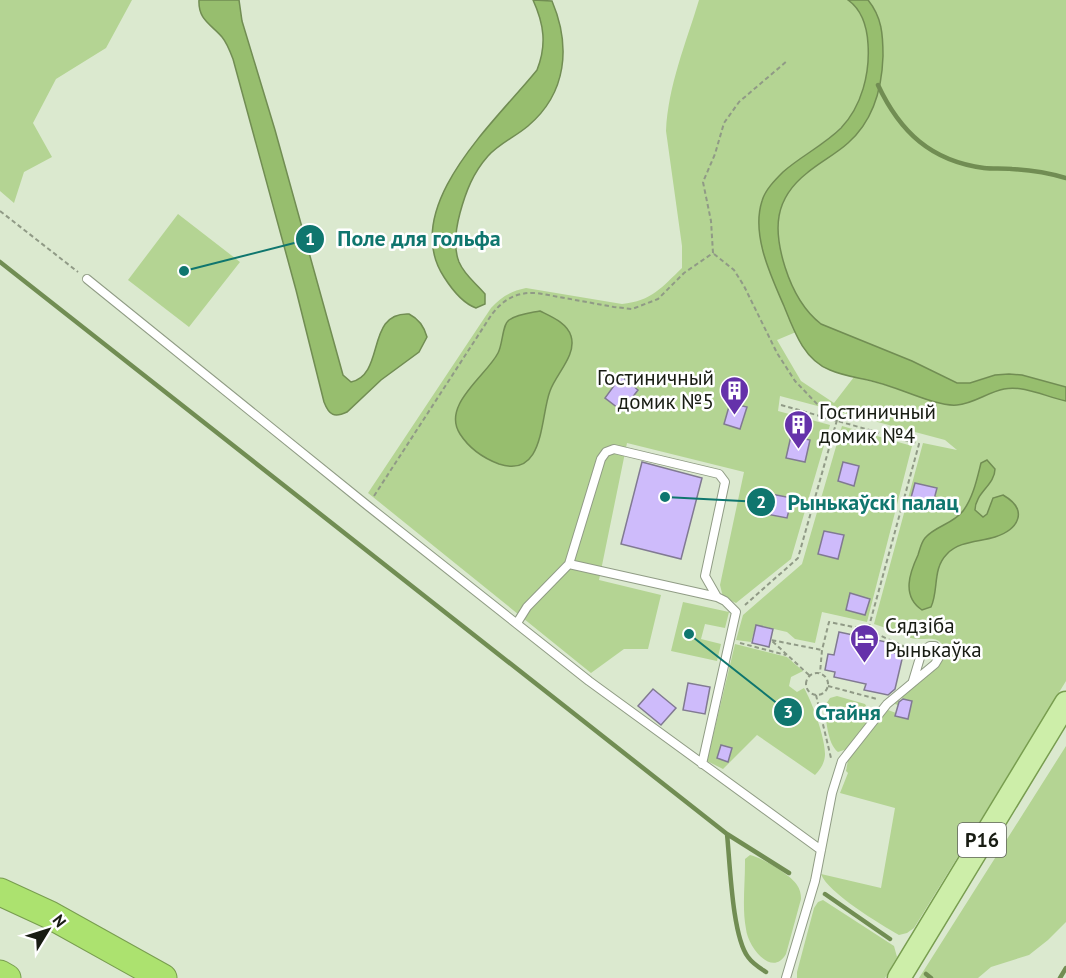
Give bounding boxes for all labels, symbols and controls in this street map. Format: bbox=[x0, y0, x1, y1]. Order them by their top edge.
callout: Поле для гольфа bbox=[295, 219, 513, 259]
text: Поле для гольфа bbox=[337, 224, 501, 252]
text: 1 bbox=[305, 227, 315, 250]
place label: Гостиничный домик №5 bbox=[597, 364, 714, 415]
building icon: Гостиничный домик №5 bbox=[719, 374, 751, 416]
place label: Гостиничный домик №4 bbox=[819, 398, 936, 449]
building icon: Гостиничный домик №4 bbox=[782, 408, 814, 450]
callout: Рынькаўскi палац bbox=[746, 482, 971, 522]
text: Рынькаўскi палац bbox=[787, 488, 959, 516]
text: 2 bbox=[756, 490, 766, 513]
place label: Сядзіба Рынькаўка bbox=[885, 612, 982, 663]
hotel icon: Сядзіба Рынькаўка bbox=[848, 622, 880, 664]
callout: Стайня bbox=[773, 692, 893, 732]
text: Стайня bbox=[815, 698, 881, 726]
text: 3 bbox=[783, 700, 793, 723]
road number: Р16 bbox=[958, 823, 1006, 857]
north arrow bbox=[18, 900, 78, 960]
text: N bbox=[49, 910, 71, 931]

